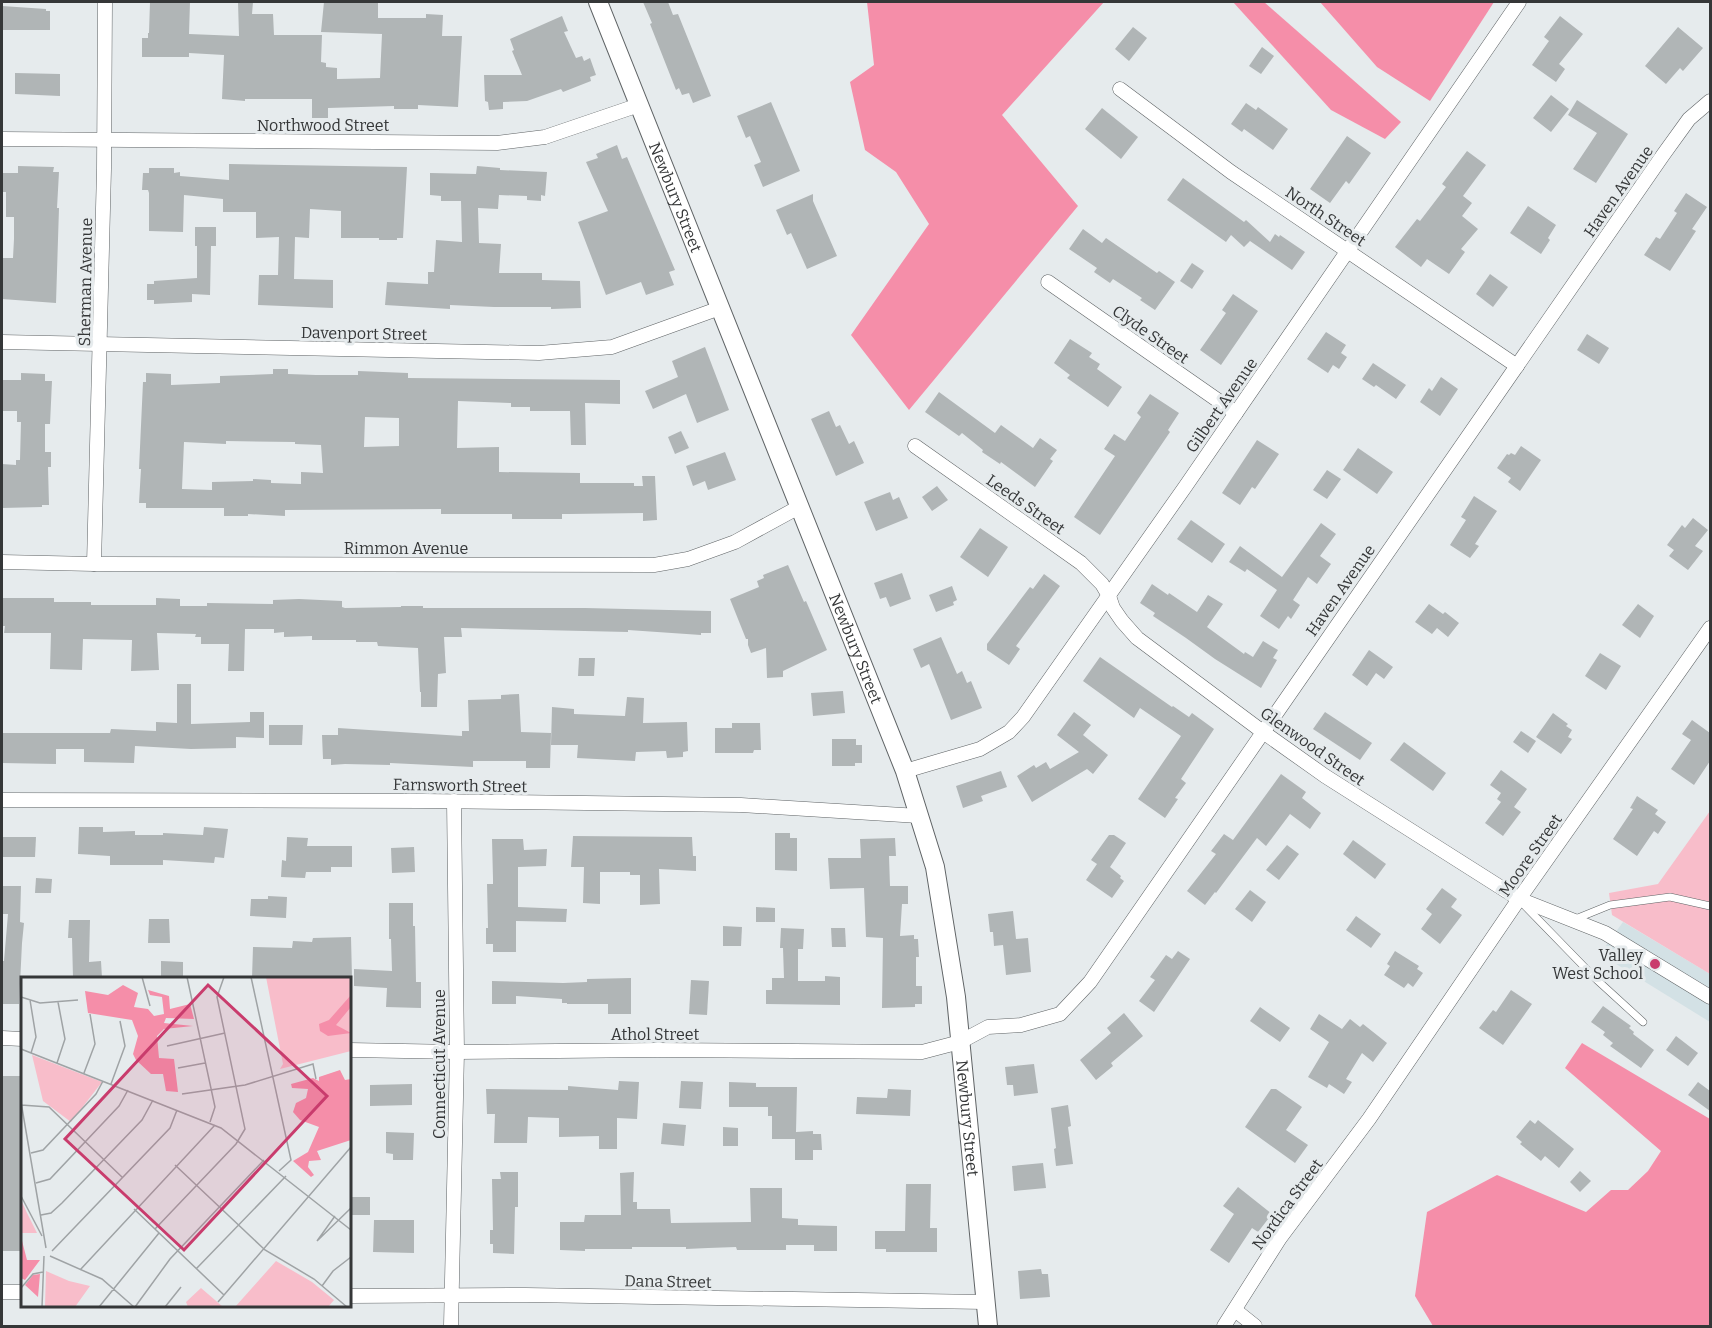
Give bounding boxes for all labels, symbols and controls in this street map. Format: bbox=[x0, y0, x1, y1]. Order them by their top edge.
street label: Northwood Street bbox=[257, 116, 390, 135]
street label: Newbury Street bbox=[645, 139, 706, 255]
street label: Haven Avenue bbox=[1580, 142, 1657, 241]
street label: North Street bbox=[1282, 183, 1370, 250]
street label: Sherman Avenue bbox=[75, 217, 96, 347]
street label: Clyde Street bbox=[1109, 301, 1193, 368]
street label: Davenport Street bbox=[301, 323, 428, 344]
street label: Gilbert Avenue bbox=[1182, 354, 1261, 456]
street label: Leeds Street bbox=[983, 470, 1069, 539]
street label: Rimmon Avenue bbox=[344, 539, 468, 558]
street label: Haven Avenue bbox=[1302, 541, 1379, 640]
street label: Newbury Street bbox=[825, 591, 886, 707]
street label: Glenwood Street bbox=[1257, 703, 1369, 790]
street label: Farnsworth Street bbox=[393, 775, 528, 796]
street label: Moore Street bbox=[1495, 810, 1566, 900]
place label: Valley West School bbox=[1552, 946, 1644, 983]
marker: Valley West School bbox=[1648, 957, 1662, 971]
inset map bbox=[21, 977, 351, 1307]
street label: Connecticut Avenue bbox=[430, 989, 449, 1139]
street label: Athol Street bbox=[611, 1025, 700, 1044]
street label: Newbury Street bbox=[952, 1059, 982, 1177]
street label: Nordica Street bbox=[1248, 1155, 1327, 1253]
street label: Dana Street bbox=[624, 1271, 712, 1292]

